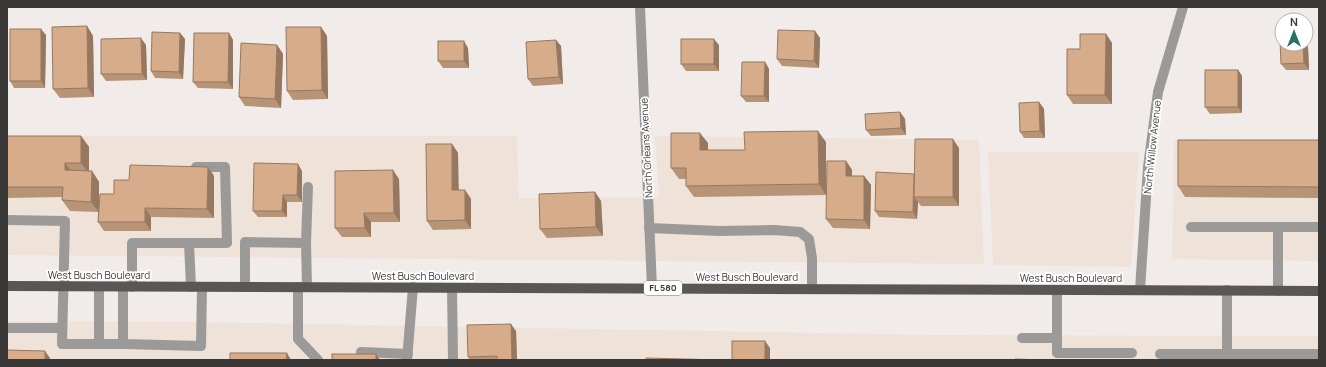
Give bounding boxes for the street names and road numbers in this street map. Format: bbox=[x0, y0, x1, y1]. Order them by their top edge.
street label: North Orleans Avenue bbox=[636, 97, 656, 198]
street label: North Willow Avenue bbox=[1140, 99, 1164, 195]
street label: West Busch Boulevard bbox=[48, 268, 150, 282]
street label: West Busch Boulevard bbox=[372, 269, 474, 283]
street label: West Busch Boulevard bbox=[696, 270, 798, 284]
street label: West Busch Boulevard bbox=[1020, 271, 1122, 285]
road number: FL 580 bbox=[644, 281, 682, 295]

